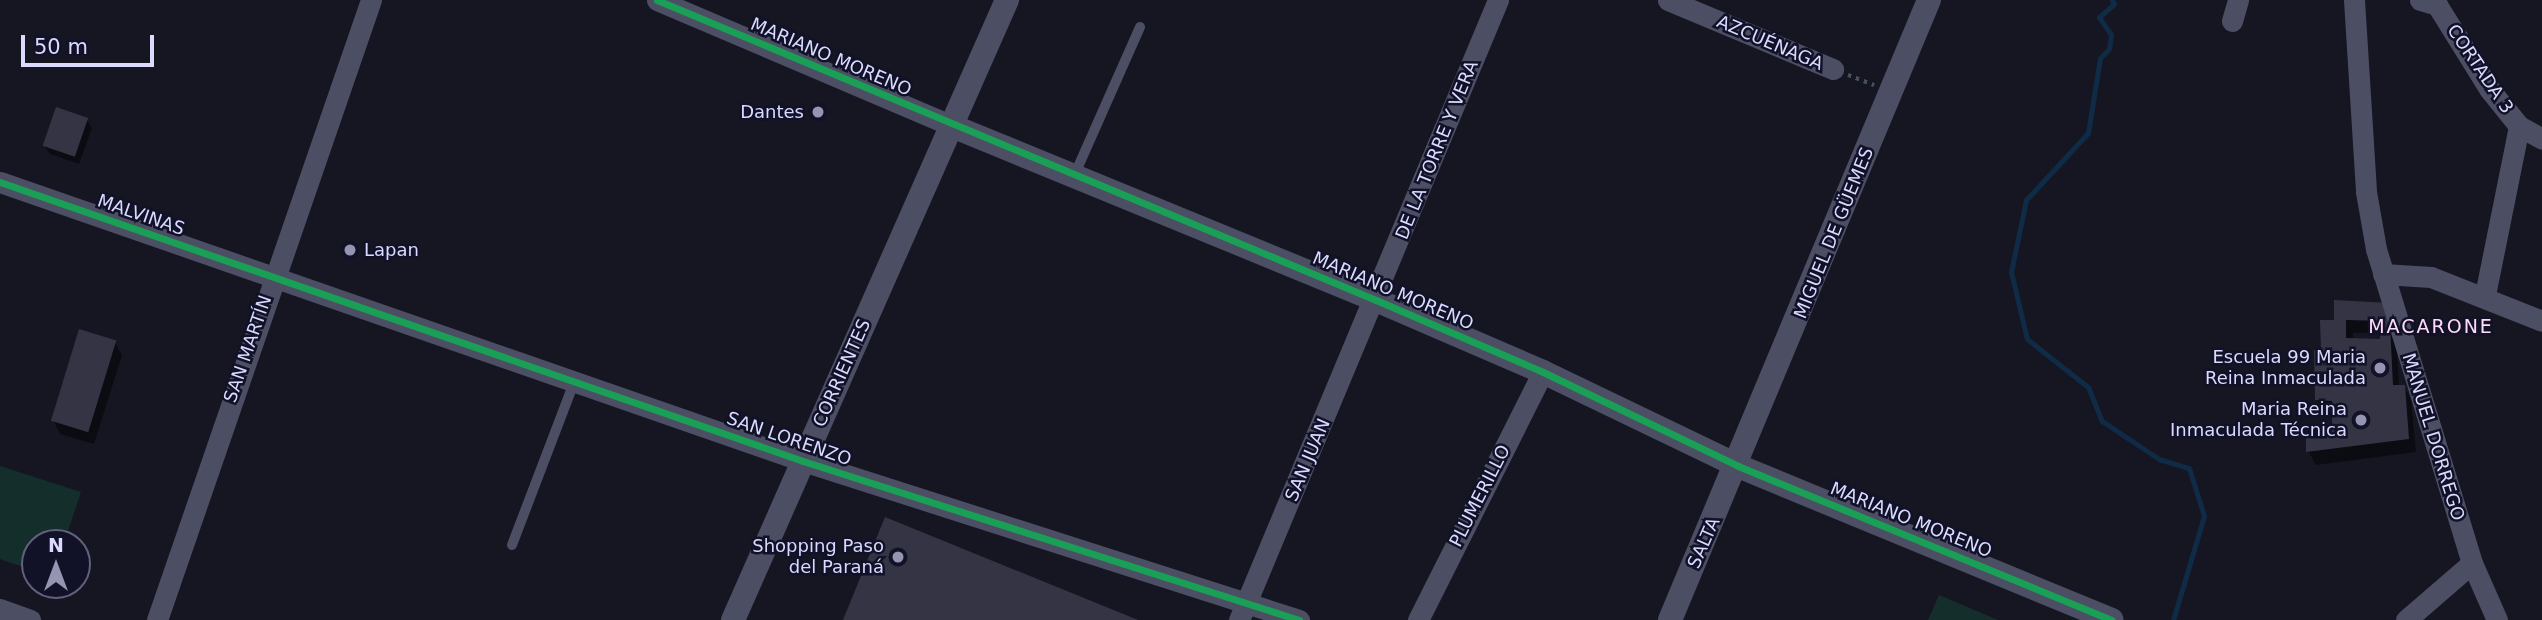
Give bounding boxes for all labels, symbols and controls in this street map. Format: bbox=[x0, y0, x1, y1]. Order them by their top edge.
street label: AZCUÉNAGA bbox=[1714, 11, 1826, 75]
street label: MARIANO MORENO bbox=[747, 13, 915, 101]
street label: CORTADA 3 bbox=[2442, 20, 2518, 118]
scale bar bbox=[24, 21, 158, 65]
text: 50 m bbox=[34, 35, 88, 59]
street label: DE LA TORRE Y VERA bbox=[1391, 57, 1483, 243]
place label: Dantes bbox=[740, 101, 804, 123]
marker: Dantes bbox=[810, 104, 826, 120]
street label: MIGUEL DE GÜEMES bbox=[1790, 144, 1878, 322]
street label: MALVINAS bbox=[95, 190, 187, 240]
place label: Lapan bbox=[364, 239, 419, 261]
marker: Lapan bbox=[342, 242, 358, 258]
street label: MARIANO MORENO bbox=[1309, 247, 1477, 335]
street label: SAN MARTÍN bbox=[220, 293, 276, 405]
street label: CORRIENTES bbox=[809, 316, 875, 430]
district label: MACARONE bbox=[2369, 316, 2493, 338]
place label: Escuela 99 Maria Reina Inmaculada bbox=[2205, 347, 2366, 390]
street label: MANUEL DORREGO bbox=[2397, 351, 2469, 523]
marker: Escuela 99 Maria Reina Inmaculada bbox=[2372, 360, 2388, 376]
place label: Maria Reina Inmaculada Técnica bbox=[2170, 399, 2347, 442]
street label: SAN LORENZO bbox=[724, 408, 854, 470]
marker: Maria Reina Inmaculada Técnica bbox=[2353, 412, 2369, 428]
street label: SAN JUAN bbox=[1281, 415, 1335, 505]
street label: PLUMERILLO bbox=[1445, 441, 1515, 551]
street label: MARIANO MORENO bbox=[1827, 478, 1995, 562]
street label: SALTA bbox=[1683, 514, 1725, 572]
north arrow bbox=[21, 529, 91, 599]
text: N bbox=[48, 534, 64, 556]
place label: Shopping Paso del Paraná bbox=[752, 536, 884, 578]
marker: Shopping Paso del Paraná bbox=[890, 549, 906, 565]

